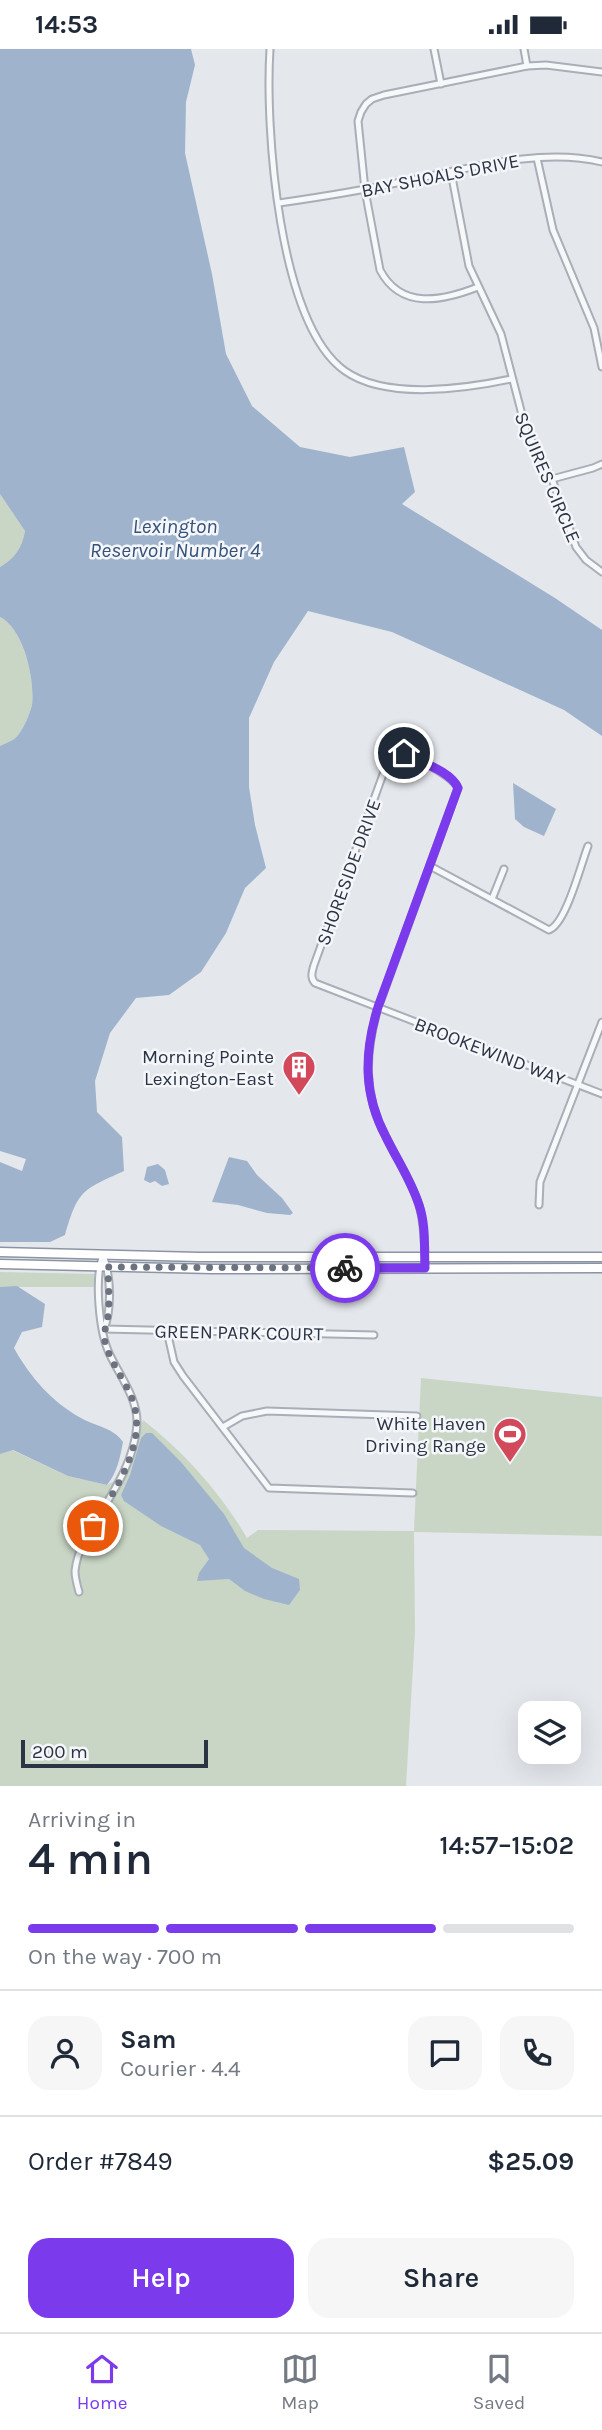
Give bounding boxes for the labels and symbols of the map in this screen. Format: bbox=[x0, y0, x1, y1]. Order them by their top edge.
street label: BAY SHOALS DRIVE bbox=[359, 150, 521, 202]
street label: SQUIRES CIRCLE bbox=[510, 409, 585, 546]
water label: Lexington Reservoir Number 4 bbox=[90, 514, 261, 562]
pin bbox=[374, 723, 434, 783]
street label: SHORESIDE DRIVE bbox=[312, 796, 386, 949]
street label: BROOKEWIND WAY bbox=[411, 1013, 569, 1091]
place label: Morning Pointe Lexington-East bbox=[142, 1046, 274, 1090]
building icon: Morning Pointe Lexington-East bbox=[280, 1048, 318, 1097]
courier bbox=[310, 1233, 380, 1303]
street label: GREEN PARK COURT bbox=[155, 1321, 324, 1345]
place label: White Haven Driving Range bbox=[365, 1413, 486, 1457]
sports icon: White Haven Driving Range bbox=[491, 1415, 529, 1464]
pin bbox=[63, 1496, 123, 1556]
scale bar bbox=[21, 1737, 208, 1769]

